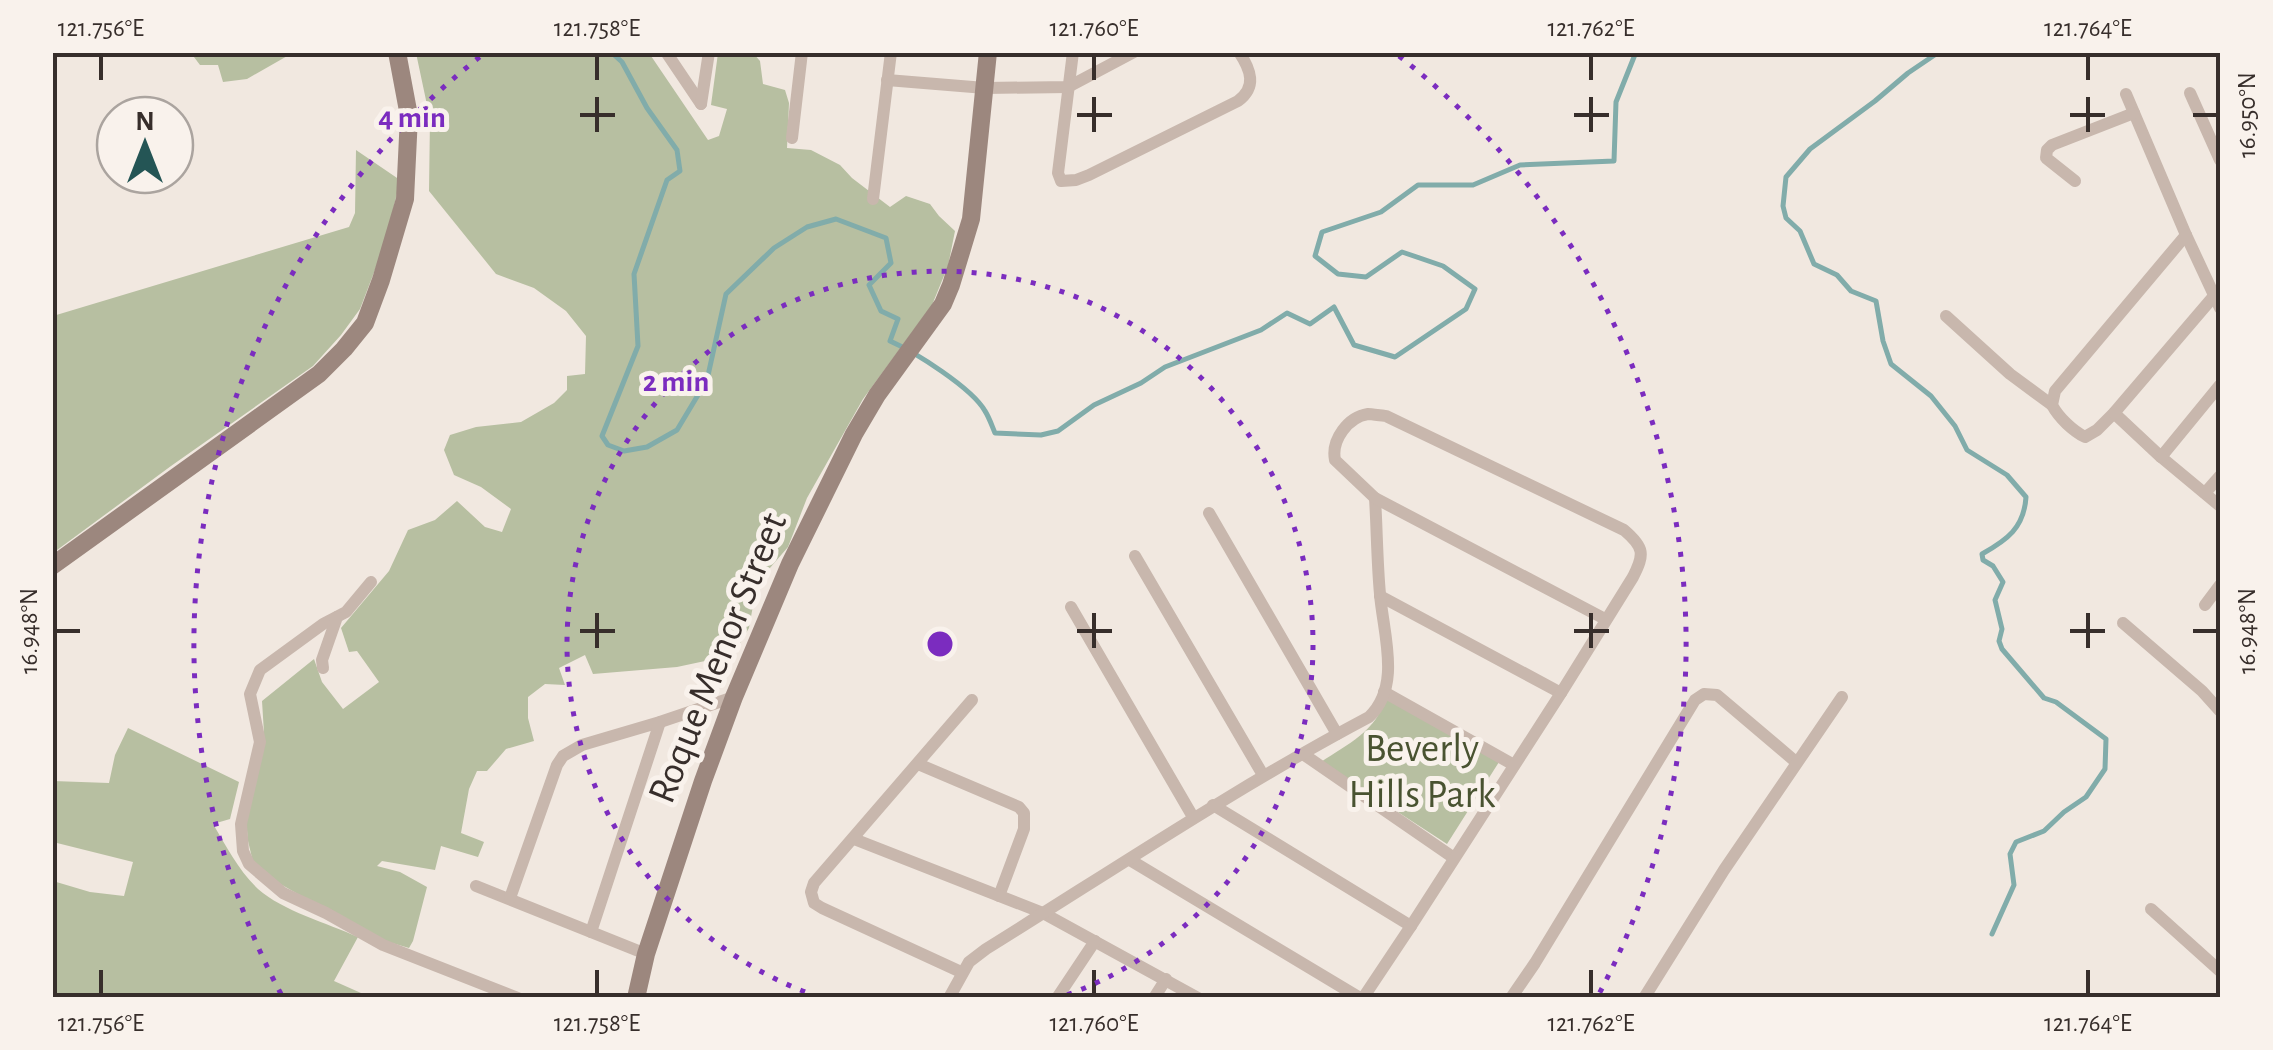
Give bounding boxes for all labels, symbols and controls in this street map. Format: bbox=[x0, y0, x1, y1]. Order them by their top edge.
text: 121.756°E bbox=[58, 16, 144, 41]
text: 121.758°E bbox=[554, 16, 640, 41]
text: 121.760°E bbox=[1049, 16, 1139, 41]
text: 121.762°E bbox=[1547, 16, 1635, 41]
text: 121.764°E bbox=[2044, 16, 2132, 41]
text: 16.950°N bbox=[2235, 72, 2260, 158]
north arrow bbox=[95, 95, 195, 195]
text: 4 min bbox=[378, 103, 446, 133]
text: N bbox=[135, 108, 155, 136]
text: 2 min bbox=[643, 367, 709, 397]
street label: Roque Menor Street bbox=[642, 507, 795, 809]
text: 16.948°N bbox=[17, 588, 42, 674]
text: 16.948°N bbox=[2235, 588, 2260, 674]
centre of rings bbox=[922, 626, 958, 662]
park label: Beverly Hills Park bbox=[1348, 729, 1496, 815]
text: 121.756°E bbox=[58, 1011, 144, 1036]
text: 121.758°E bbox=[554, 1011, 640, 1036]
text: 121.760°E bbox=[1049, 1011, 1139, 1036]
text: 121.762°E bbox=[1547, 1011, 1635, 1036]
text: 121.764°E bbox=[2044, 1011, 2132, 1036]

